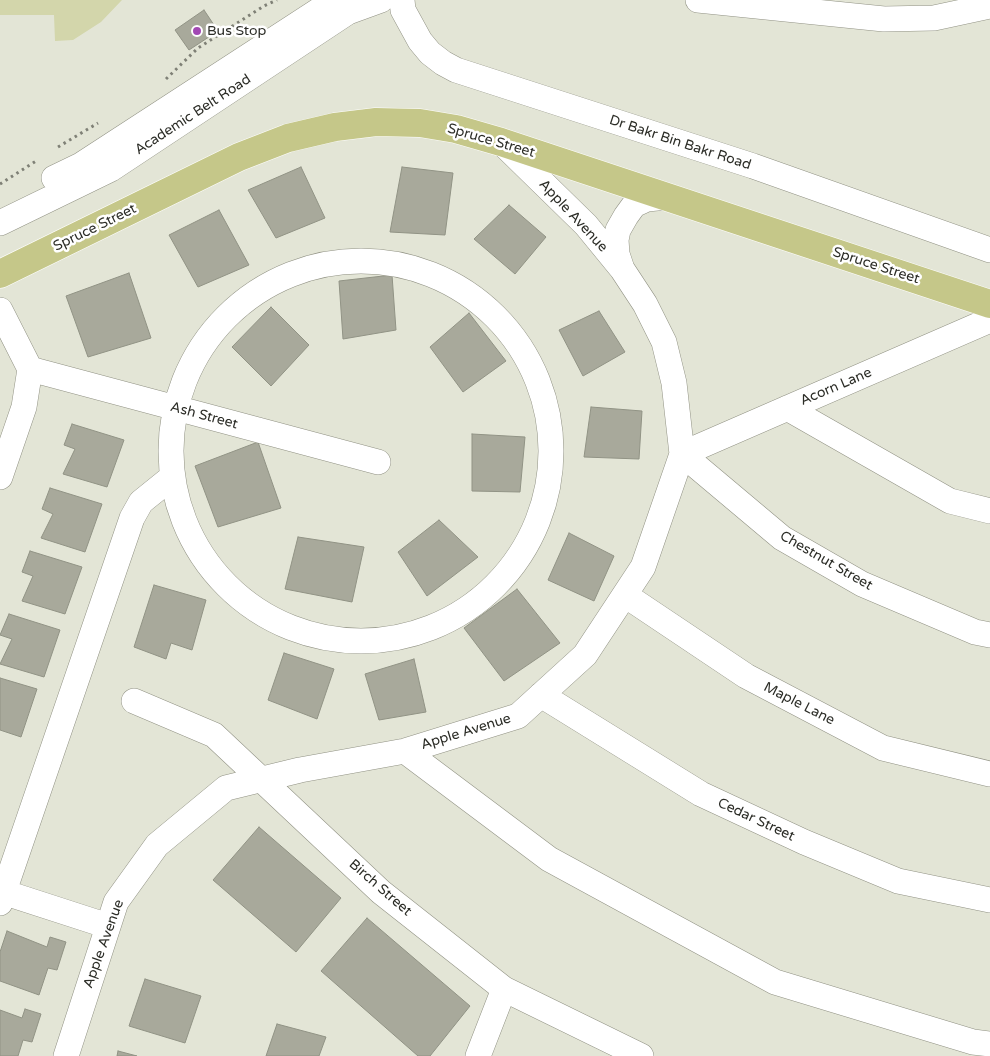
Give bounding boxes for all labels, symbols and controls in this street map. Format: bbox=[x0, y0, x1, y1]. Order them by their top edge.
place label: Bus Stop bbox=[207, 23, 266, 39]
marker: Bus Stop bbox=[191, 25, 203, 37]
street label: Academic Belt Road bbox=[132, 71, 254, 159]
street label: Dr Bakr Bin Bakr Road bbox=[607, 112, 753, 174]
street label: Spruce Street bbox=[445, 120, 537, 162]
street label: Apple Avenue bbox=[535, 176, 611, 256]
street label: Spruce Street bbox=[51, 201, 139, 255]
street label: Spruce Street bbox=[831, 244, 921, 288]
street label: Acorn Lane bbox=[798, 364, 874, 410]
street label: Ash Street bbox=[168, 399, 240, 433]
street label: Chestnut Street bbox=[777, 528, 875, 594]
street label: Maple Lane bbox=[761, 679, 837, 729]
street label: Apple Avenue bbox=[419, 710, 513, 754]
street label: Cedar Street bbox=[715, 795, 797, 845]
street label: Birch Street bbox=[345, 856, 415, 920]
street label: Apple Avenue bbox=[80, 897, 128, 991]

